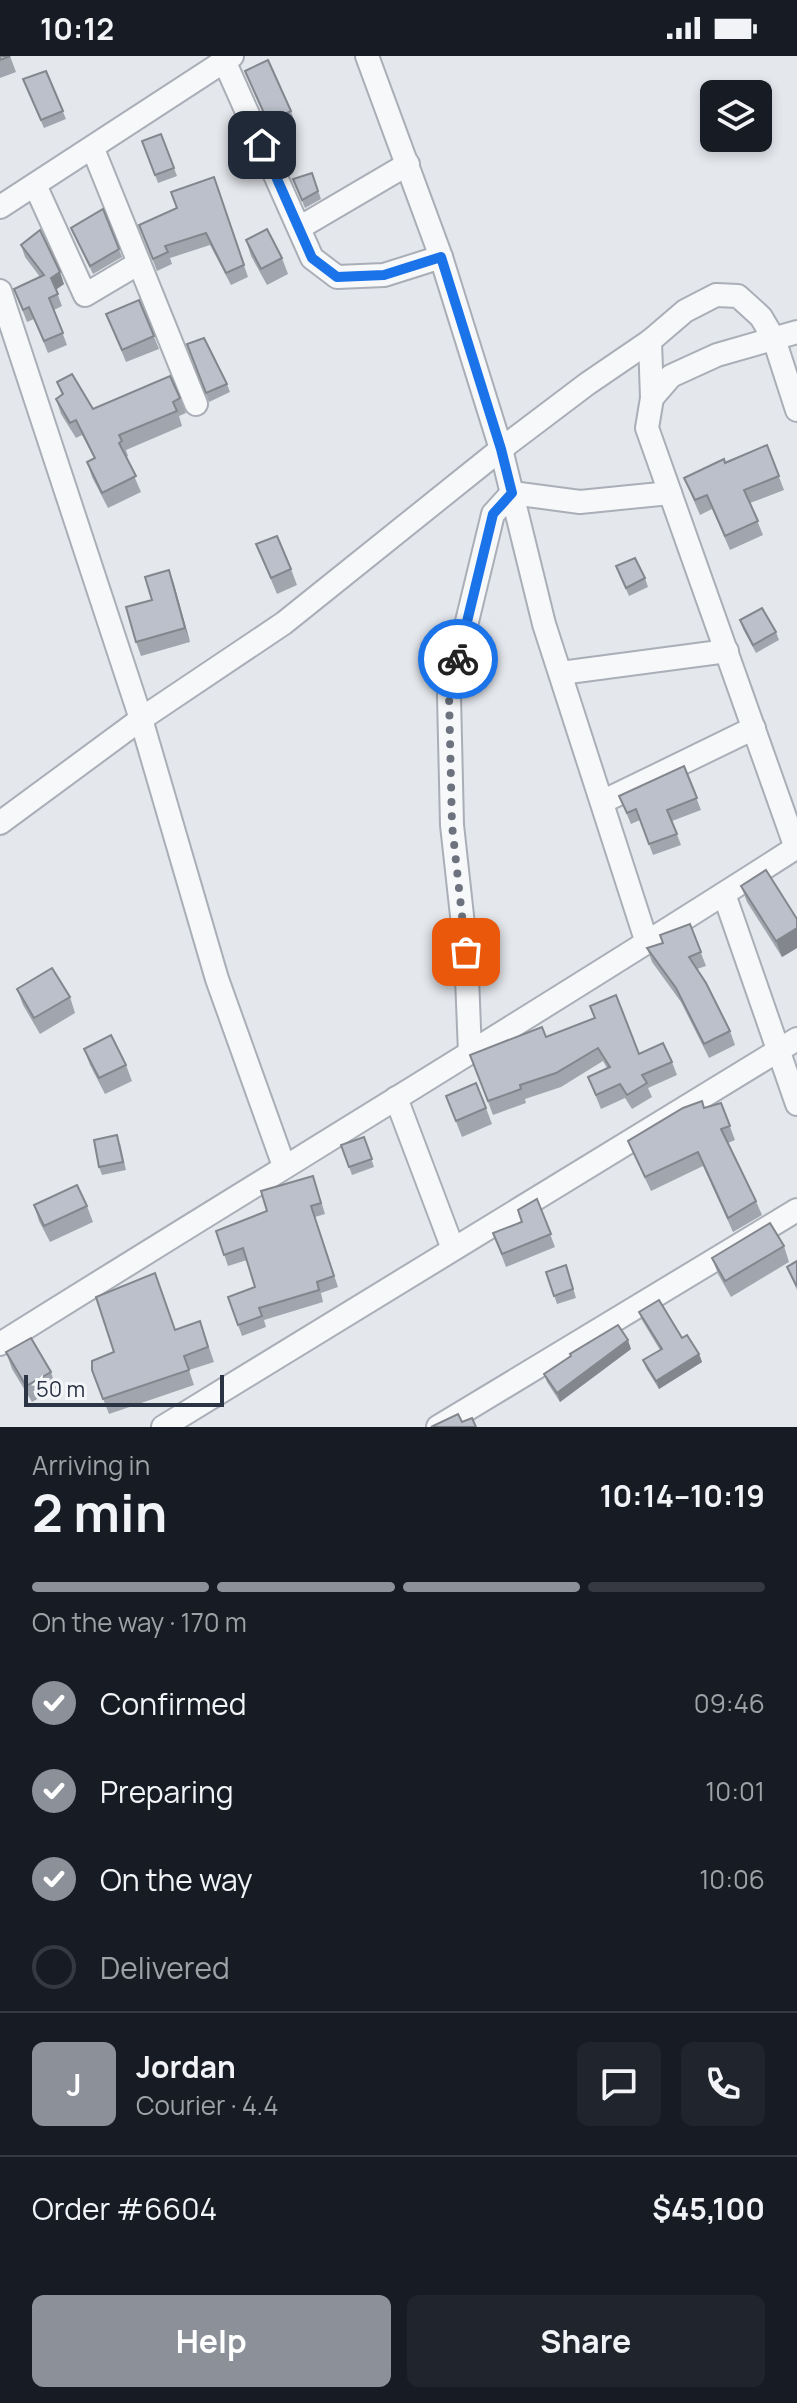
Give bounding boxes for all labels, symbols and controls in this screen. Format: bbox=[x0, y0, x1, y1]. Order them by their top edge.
text: 10:12 bbox=[40, 8, 114, 49]
map controls bbox=[700, 80, 772, 152]
button: layers bbox=[700, 80, 772, 152]
pin bbox=[228, 111, 296, 179]
icon: home bbox=[240, 123, 284, 167]
courier bbox=[418, 619, 498, 699]
icon: bike bbox=[436, 637, 480, 681]
pin bbox=[432, 918, 500, 986]
icon: bag bbox=[444, 930, 488, 974]
scale bar bbox=[24, 1371, 224, 1407]
text: 50 m bbox=[36, 1374, 85, 1404]
text: Arriving in bbox=[32, 1447, 150, 1483]
text: 10:14–10:19 bbox=[599, 1475, 765, 1516]
text: 2 min bbox=[32, 1477, 167, 1548]
text: On the way · 170 m bbox=[32, 1604, 247, 1640]
icon: check bbox=[32, 1681, 76, 1725]
text: Confirmed bbox=[100, 1683, 247, 1724]
text: 09:46 bbox=[694, 1685, 765, 1721]
icon: check bbox=[32, 1769, 76, 1813]
text: Preparing bbox=[100, 1771, 234, 1812]
text: 10:01 bbox=[705, 1773, 765, 1809]
icon: check bbox=[32, 1857, 76, 1901]
text: On the way bbox=[100, 1859, 253, 1900]
text: 10:06 bbox=[699, 1861, 765, 1897]
text: Delivered bbox=[100, 1947, 230, 1988]
button: chat bbox=[577, 2042, 661, 2126]
button: phone bbox=[681, 2042, 765, 2126]
text: Jordan bbox=[136, 2046, 236, 2087]
text: J bbox=[66, 2064, 82, 2105]
text: Courier · 4.4 bbox=[136, 2087, 278, 2123]
text: Order #6604 bbox=[32, 2188, 217, 2229]
text: $45,100 bbox=[652, 2188, 765, 2229]
button: Help bbox=[32, 2295, 391, 2387]
button: Share bbox=[407, 2295, 765, 2387]

